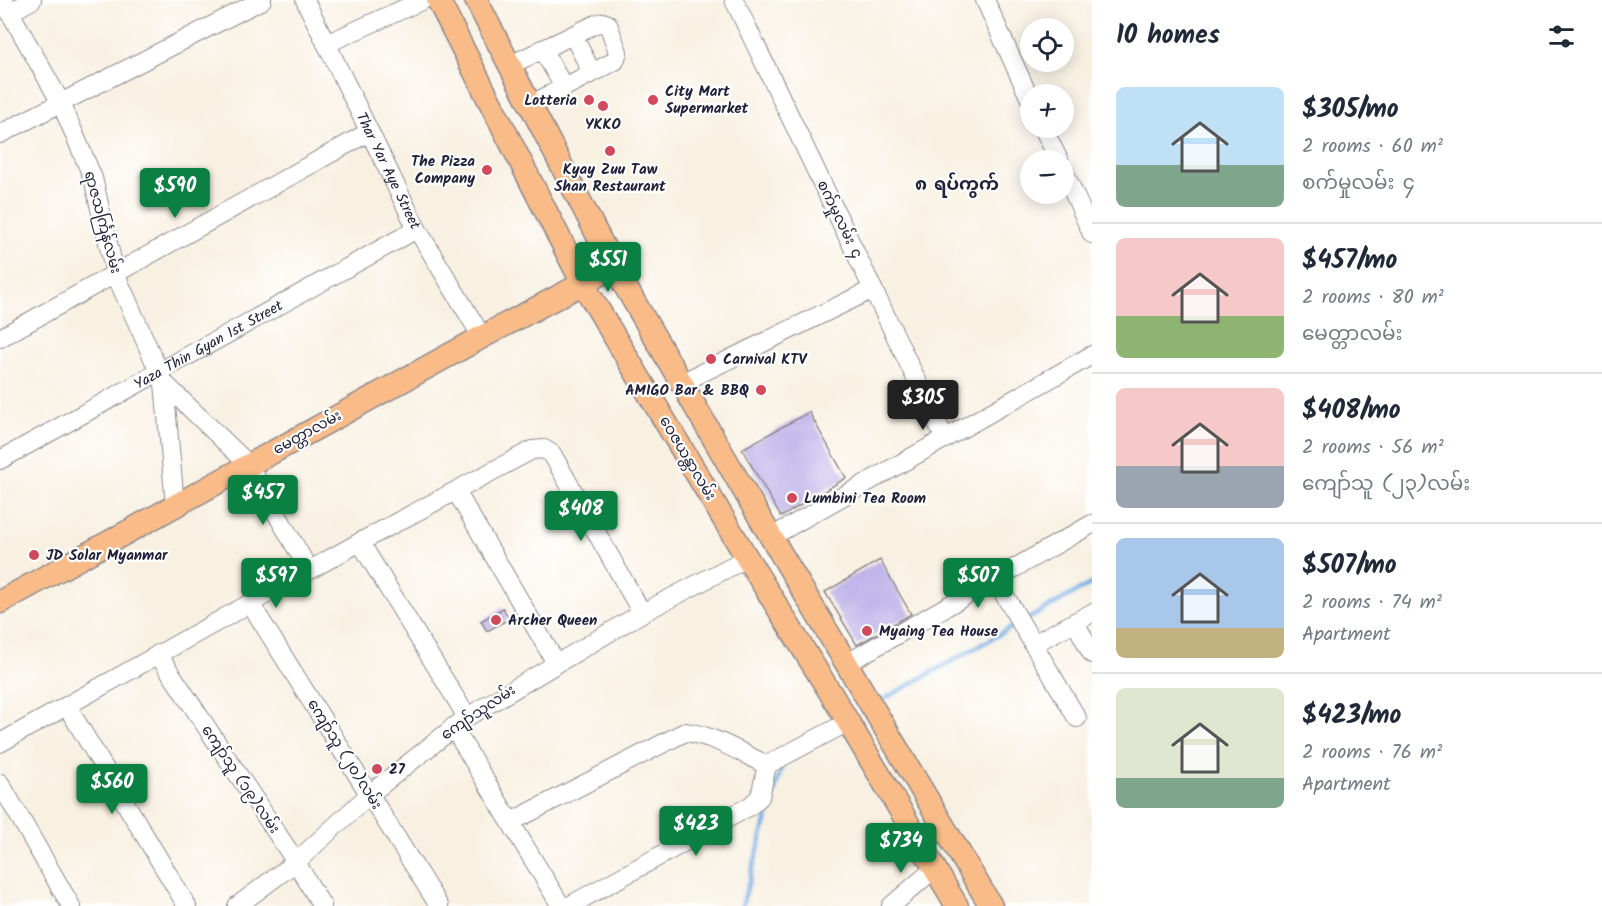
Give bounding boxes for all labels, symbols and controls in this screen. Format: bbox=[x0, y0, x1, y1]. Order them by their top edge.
text: 10 homes bbox=[1116, 15, 1220, 57]
map controls bbox=[1020, 18, 1074, 204]
button: locate bbox=[1020, 18, 1074, 72]
icon: filters bbox=[1545, 20, 1578, 53]
place label: City Mart Supermarket bbox=[665, 80, 748, 121]
button: + bbox=[1020, 84, 1074, 138]
place label: Lotteria bbox=[524, 89, 577, 113]
text: $305/mo bbox=[1302, 89, 1399, 131]
marker: Lotteria bbox=[582, 93, 596, 107]
marker: City Mart Supermarket bbox=[646, 93, 660, 107]
marker: YKKO bbox=[596, 99, 610, 113]
street label: Thar Yar Aye Street bbox=[349, 108, 427, 234]
icon: home bbox=[1164, 111, 1236, 183]
place label: YKKO bbox=[585, 113, 622, 137]
text: 2 rooms · 60 m² bbox=[1302, 131, 1443, 163]
marker: Kyay Zuu Taw Shan Restaurant bbox=[603, 144, 617, 158]
place label: The Pizza Company bbox=[411, 150, 475, 191]
button: − bbox=[1020, 150, 1074, 204]
place label: Kyay Zuu Taw Shan Restaurant bbox=[554, 158, 666, 199]
marker: The Pizza Company bbox=[480, 163, 494, 177]
street label: ရာဇသင်္ကြန်လမ်း bbox=[77, 168, 127, 276]
pin: $590 bbox=[139, 168, 211, 219]
text: စက်မှုလမ်း ၄ bbox=[1302, 168, 1415, 200]
text: $590 bbox=[154, 171, 196, 203]
district label: ၈ ရပ်ကွက် bbox=[915, 171, 999, 200]
street label: စက်မှုလမ်း ၄ bbox=[810, 176, 868, 263]
text: $457/mo bbox=[1302, 240, 1397, 282]
pin: $551 bbox=[572, 242, 644, 293]
text: $551 bbox=[589, 245, 627, 277]
icon: home bbox=[1164, 262, 1236, 334]
text: 2 rooms · 80 m² bbox=[1302, 282, 1444, 314]
street label: Yaza Thin Gyan 1st Street bbox=[130, 294, 288, 397]
text: မေတ္တာလမ်း bbox=[1302, 319, 1402, 351]
place label: Carnival KTV bbox=[723, 348, 807, 372]
marker: Carnival KTV bbox=[704, 352, 718, 366]
place label: AMIGO Bar & BBQ bbox=[625, 379, 749, 403]
pin: $305 bbox=[887, 380, 959, 431]
marker: AMIGO Bar & BBQ bbox=[754, 383, 768, 397]
text: $305 bbox=[901, 383, 945, 415]
text: $408/mo bbox=[1302, 390, 1401, 432]
street label: မေတ္တာလမ်း bbox=[269, 404, 346, 462]
street label: ဝေဇယန္တာလမ်း bbox=[652, 412, 722, 505]
icon: home bbox=[1164, 412, 1236, 484]
text: 2 rooms · 56 m² bbox=[1302, 432, 1444, 464]
text: ကျော်သူ (၂၃)လမ်း bbox=[1302, 469, 1470, 501]
pin: $457 bbox=[227, 475, 299, 526]
text: $457 bbox=[242, 478, 284, 510]
place label: Lumbini Tea Room bbox=[804, 487, 926, 511]
pin: $408 bbox=[545, 491, 617, 542]
marker: Lumbini Tea Room bbox=[785, 491, 799, 505]
text: $408 bbox=[559, 494, 603, 526]
place label: JD Solar Myanmar bbox=[46, 544, 168, 568]
text: $507/mo bbox=[1302, 545, 1397, 587]
marker: JD Solar Myanmar bbox=[27, 548, 41, 562]
pin: $597 bbox=[240, 558, 312, 609]
pin: $507 bbox=[942, 558, 1014, 609]
text: $597 bbox=[255, 561, 297, 593]
text: $507 bbox=[957, 561, 999, 593]
icon: home bbox=[1164, 562, 1236, 634]
text: 2 rooms · 74 m² bbox=[1302, 587, 1442, 619]
place label: Archer Queen bbox=[508, 609, 597, 633]
marker: Archer Queen bbox=[489, 613, 503, 627]
text: Apartment bbox=[1302, 619, 1391, 651]
place label: Myaing Tea House bbox=[879, 620, 999, 644]
marker: Myaing Tea House bbox=[860, 624, 874, 638]
street label: ကျော်သူလမ်း bbox=[436, 679, 521, 747]
street label: ကျော်သူ (၂၀)လမ်း bbox=[300, 694, 388, 815]
text: $423/mo bbox=[1302, 695, 1401, 737]
icon: home bbox=[1164, 712, 1236, 784]
street label: ကျော်သူ (၁၉)လမ်း bbox=[195, 720, 286, 839]
text: 2 rooms · 76 m² bbox=[1302, 737, 1442, 769]
place label: 27 bbox=[389, 758, 406, 782]
marker: 27 bbox=[370, 762, 384, 776]
pin: $560 bbox=[76, 764, 148, 815]
text: $560 bbox=[90, 767, 134, 799]
text: Apartment bbox=[1302, 769, 1391, 801]
pin: $423 bbox=[660, 806, 732, 857]
text: $423 bbox=[673, 809, 719, 841]
pin: $734 bbox=[865, 823, 937, 874]
text: $734 bbox=[879, 826, 923, 858]

